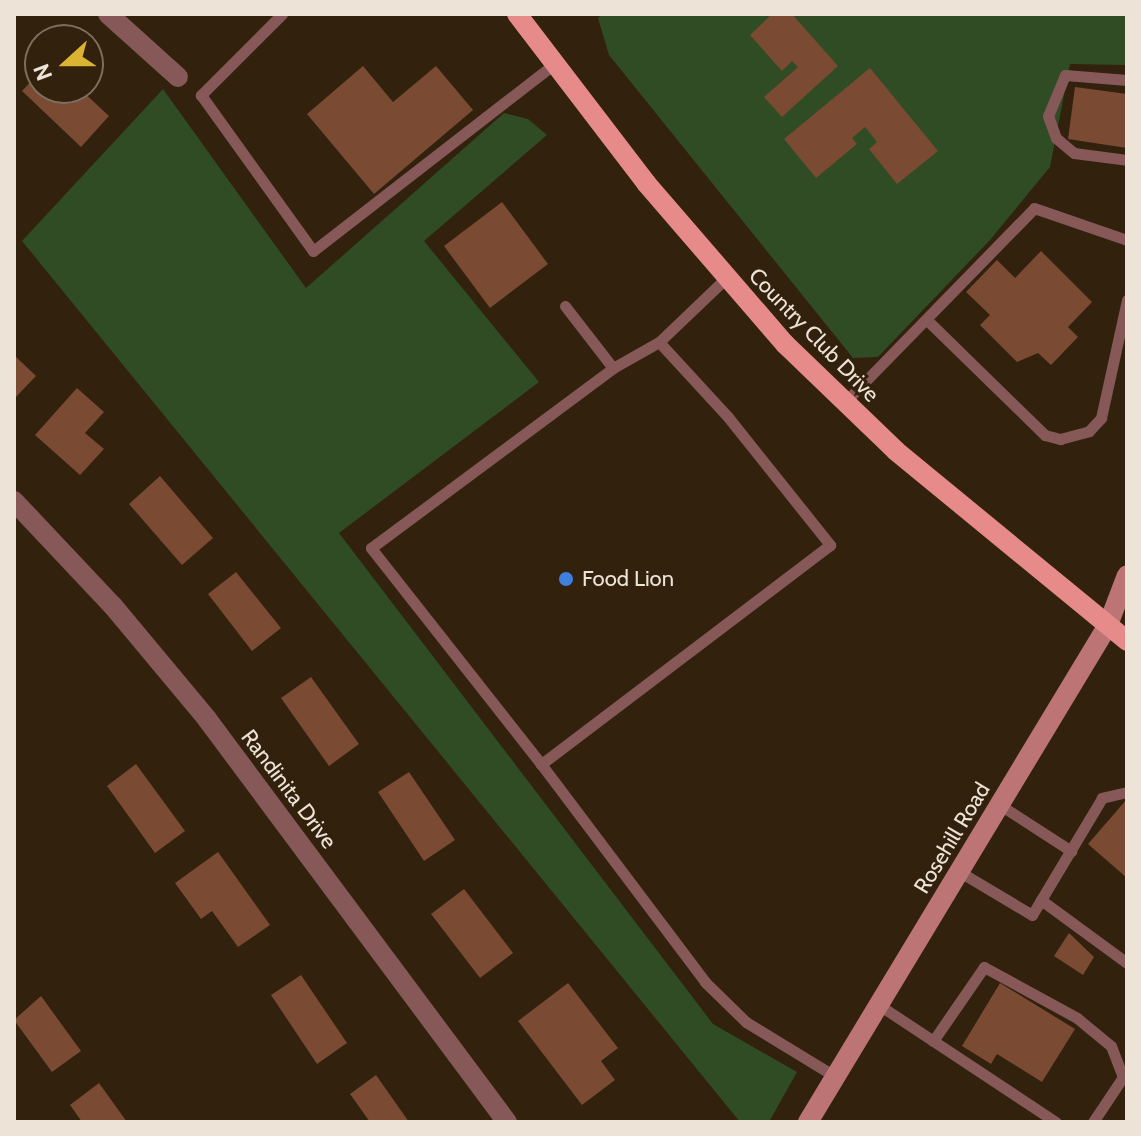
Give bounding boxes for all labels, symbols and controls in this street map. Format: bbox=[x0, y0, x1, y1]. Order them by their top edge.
north arrow bbox=[24, 24, 104, 104]
text: N bbox=[28, 60, 58, 84]
street label: Country Club Drive bbox=[743, 262, 885, 408]
place label: Food Lion bbox=[582, 566, 674, 592]
marker: Food Lion bbox=[557, 570, 575, 588]
street label: Randinita Drive bbox=[236, 724, 342, 854]
street label: Rosehill Road bbox=[909, 778, 995, 898]

